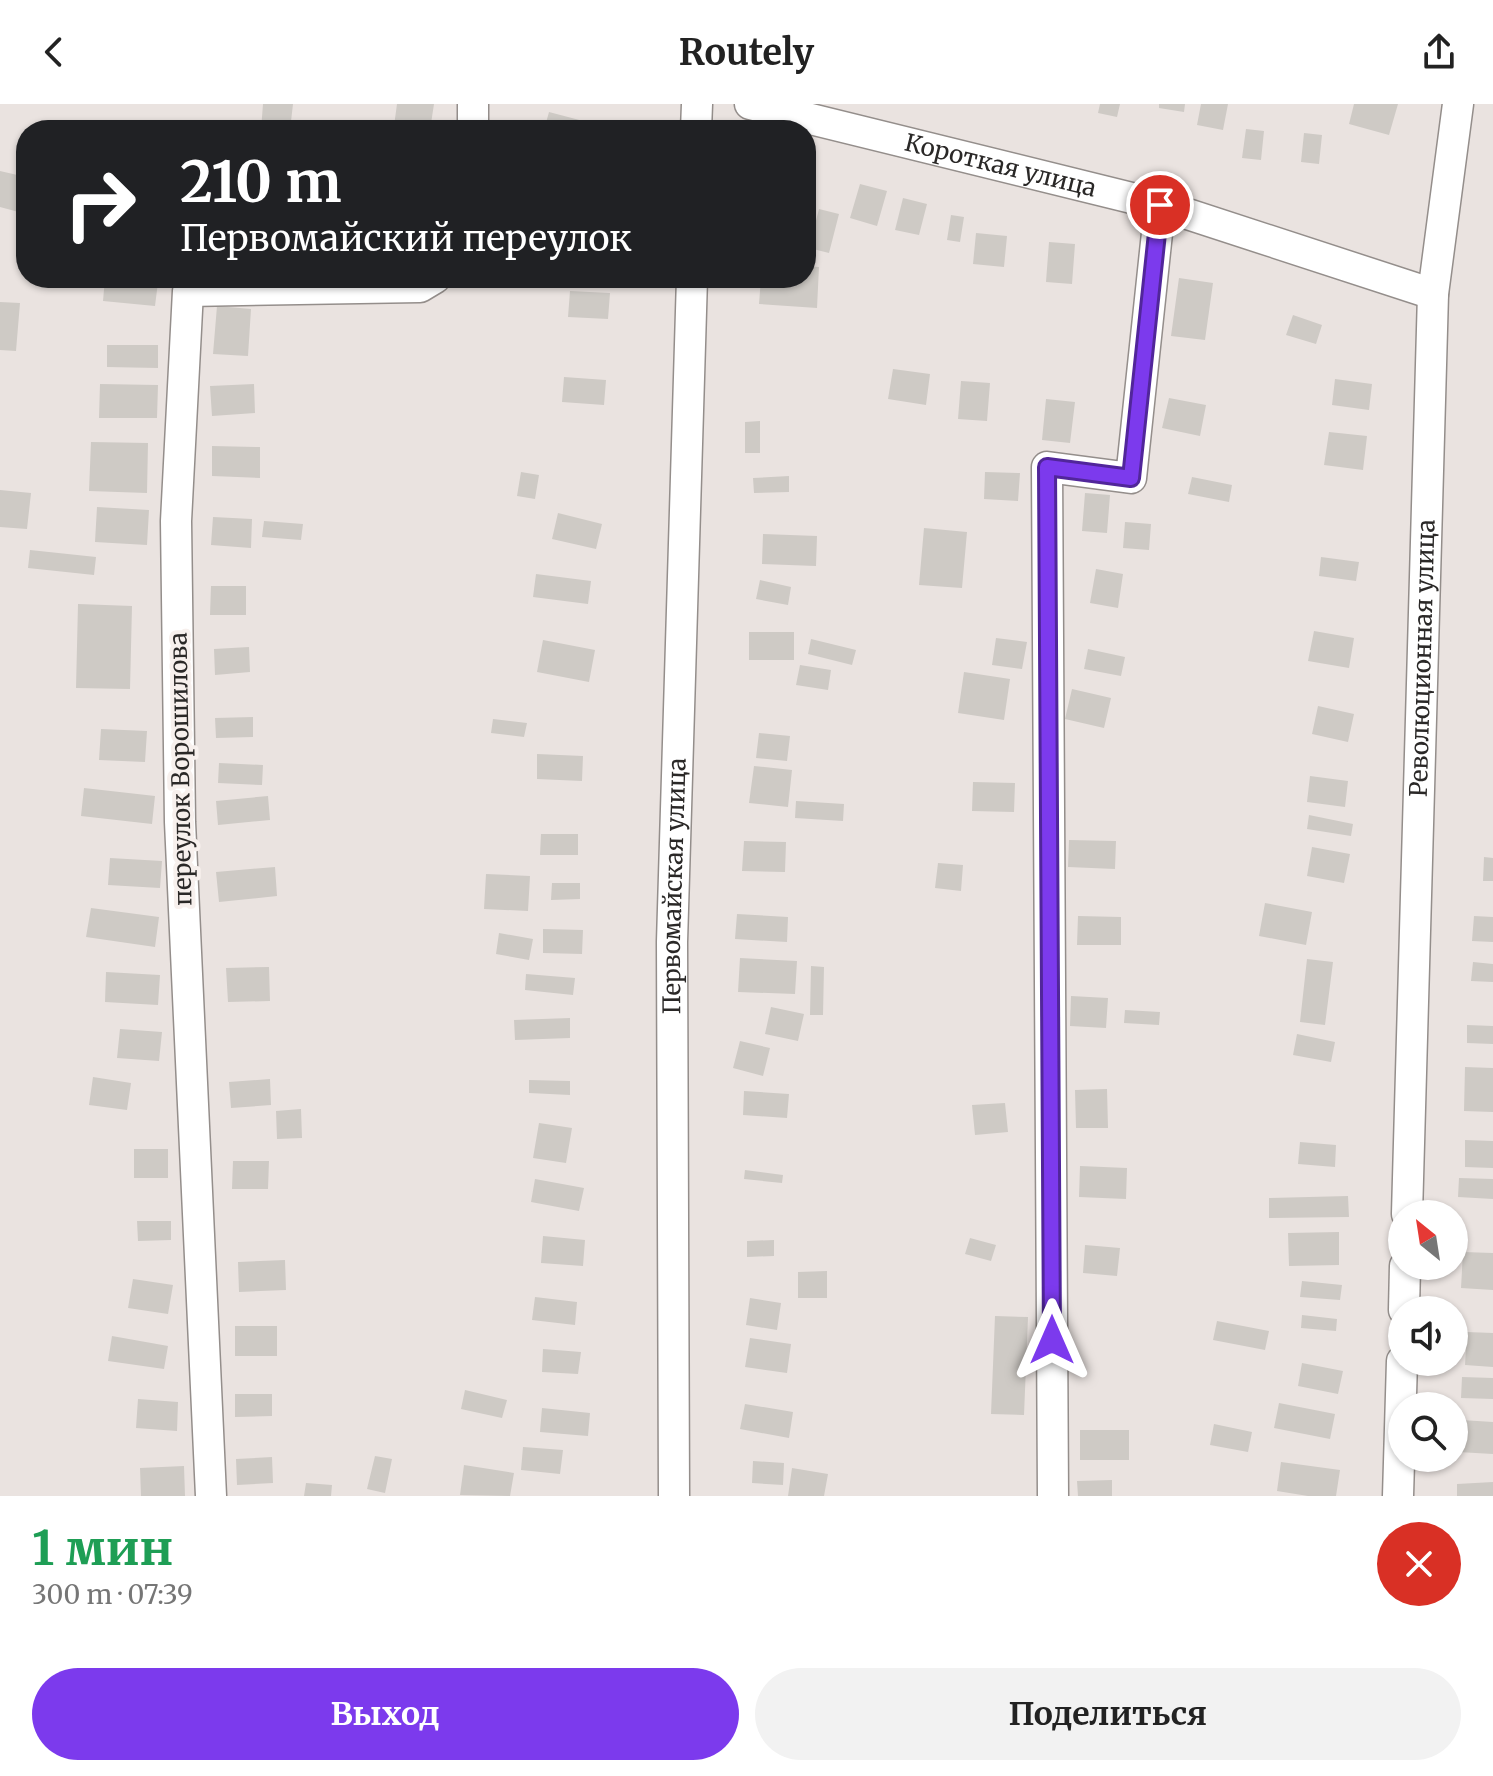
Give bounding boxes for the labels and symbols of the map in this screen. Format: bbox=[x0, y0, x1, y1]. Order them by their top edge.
street label: Короткая улица bbox=[902, 127, 1100, 204]
pin bbox=[1126, 171, 1194, 239]
street label: Революционная улица bbox=[1403, 519, 1442, 797]
street label: переулок Ворошилова bbox=[163, 632, 198, 906]
street label: Первомайская улица bbox=[656, 757, 693, 1014]
north arrow bbox=[1388, 1200, 1468, 1280]
position arrow bbox=[1010, 1298, 1094, 1382]

